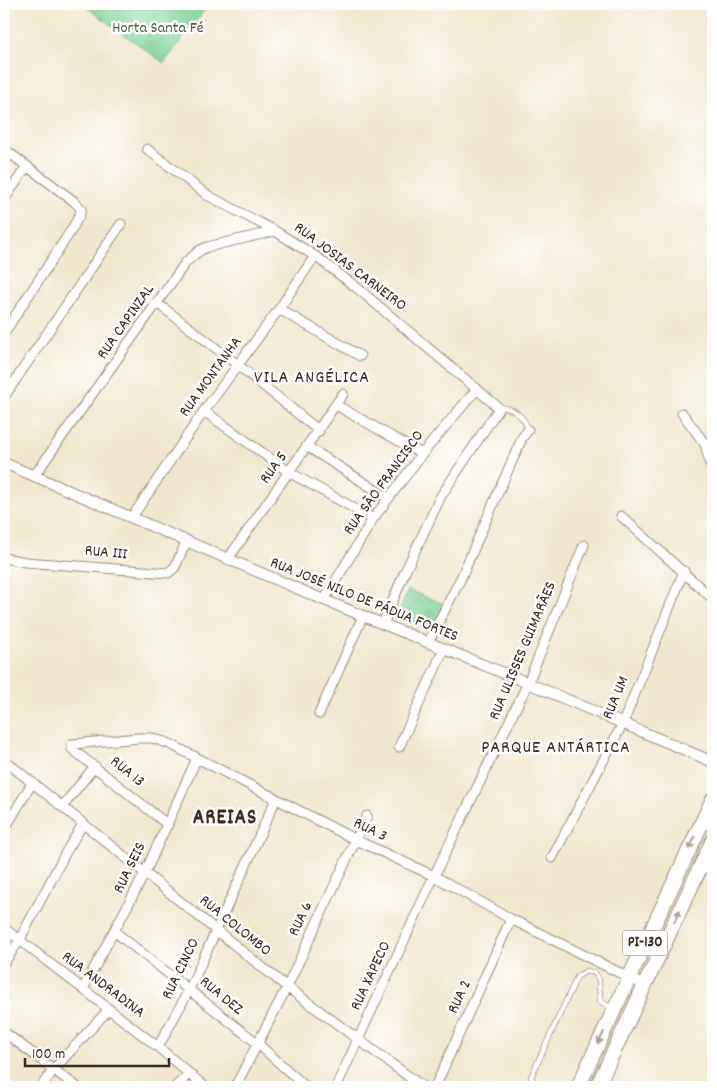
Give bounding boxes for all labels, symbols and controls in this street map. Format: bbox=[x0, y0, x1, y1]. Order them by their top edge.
park label: Horta Santa Fé bbox=[112, 17, 204, 40]
street label: RUA JOSIAS CARNEIRO bbox=[289, 217, 411, 317]
street label: RUA CAPINZAL bbox=[92, 279, 161, 364]
street label: RUA MONTANHA bbox=[174, 332, 248, 422]
district label: VILA ANGÉLICA bbox=[254, 366, 370, 391]
street label: RUA SÃO FRANCISCO bbox=[338, 426, 430, 540]
street label: RUA 5 bbox=[254, 447, 294, 489]
street label: RUA III bbox=[84, 540, 128, 566]
street label: RUA JOSÉ NILO DE PÁDUA FORTES bbox=[266, 552, 462, 648]
street label: RUA ULISSES GUIMARÃES bbox=[483, 578, 563, 724]
street label: RUA UM bbox=[597, 673, 635, 723]
district label: PARQUE ANTÁRTICA bbox=[481, 736, 631, 761]
street label: RUA 13 bbox=[105, 751, 149, 793]
district label: AREIAS bbox=[193, 804, 257, 834]
street label: RUA 3 bbox=[349, 812, 391, 848]
one-way arrow bbox=[688, 836, 696, 850]
street label: RUA SEIS bbox=[108, 839, 152, 897]
street label: RUA COLOMBO bbox=[194, 890, 276, 962]
street label: RUA 6 bbox=[283, 898, 319, 940]
one-way arrow bbox=[673, 909, 681, 923]
road number: PI-130 bbox=[622, 930, 668, 956]
street label: RUA CINCO bbox=[156, 934, 206, 1004]
street label: RUA XAPECO bbox=[345, 938, 397, 1014]
street label: RUA ANDRADINA bbox=[56, 946, 150, 1024]
street label: RUA DEZ bbox=[194, 971, 248, 1021]
street label: RUA 2 bbox=[442, 976, 478, 1018]
one-way arrow bbox=[596, 1031, 604, 1045]
scale bar bbox=[25, 1036, 169, 1068]
text: 100 m bbox=[32, 1044, 65, 1066]

